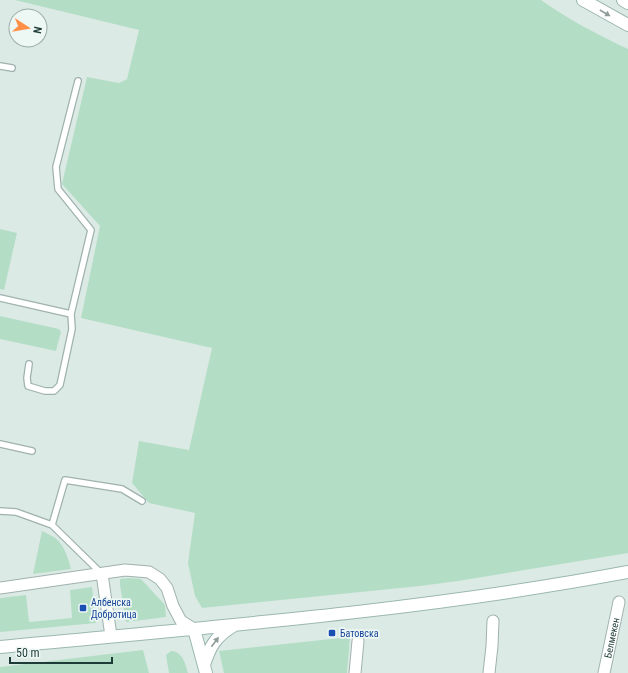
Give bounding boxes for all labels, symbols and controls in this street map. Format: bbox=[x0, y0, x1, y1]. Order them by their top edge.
north arrow bbox=[8, 8, 48, 48]
one-way arrow bbox=[599, 10, 611, 17]
text: N bbox=[30, 25, 44, 35]
place label: Албенска Добротица bbox=[91, 597, 137, 620]
marker: Албенска Добротица bbox=[78, 603, 88, 613]
street label: Белмекен bbox=[602, 617, 621, 659]
marker: Батовска bbox=[327, 628, 337, 638]
place label: Батовска bbox=[340, 628, 379, 639]
one-way arrow bbox=[211, 636, 219, 647]
scale bar bbox=[10, 639, 112, 665]
text: 50 m bbox=[16, 646, 40, 660]

